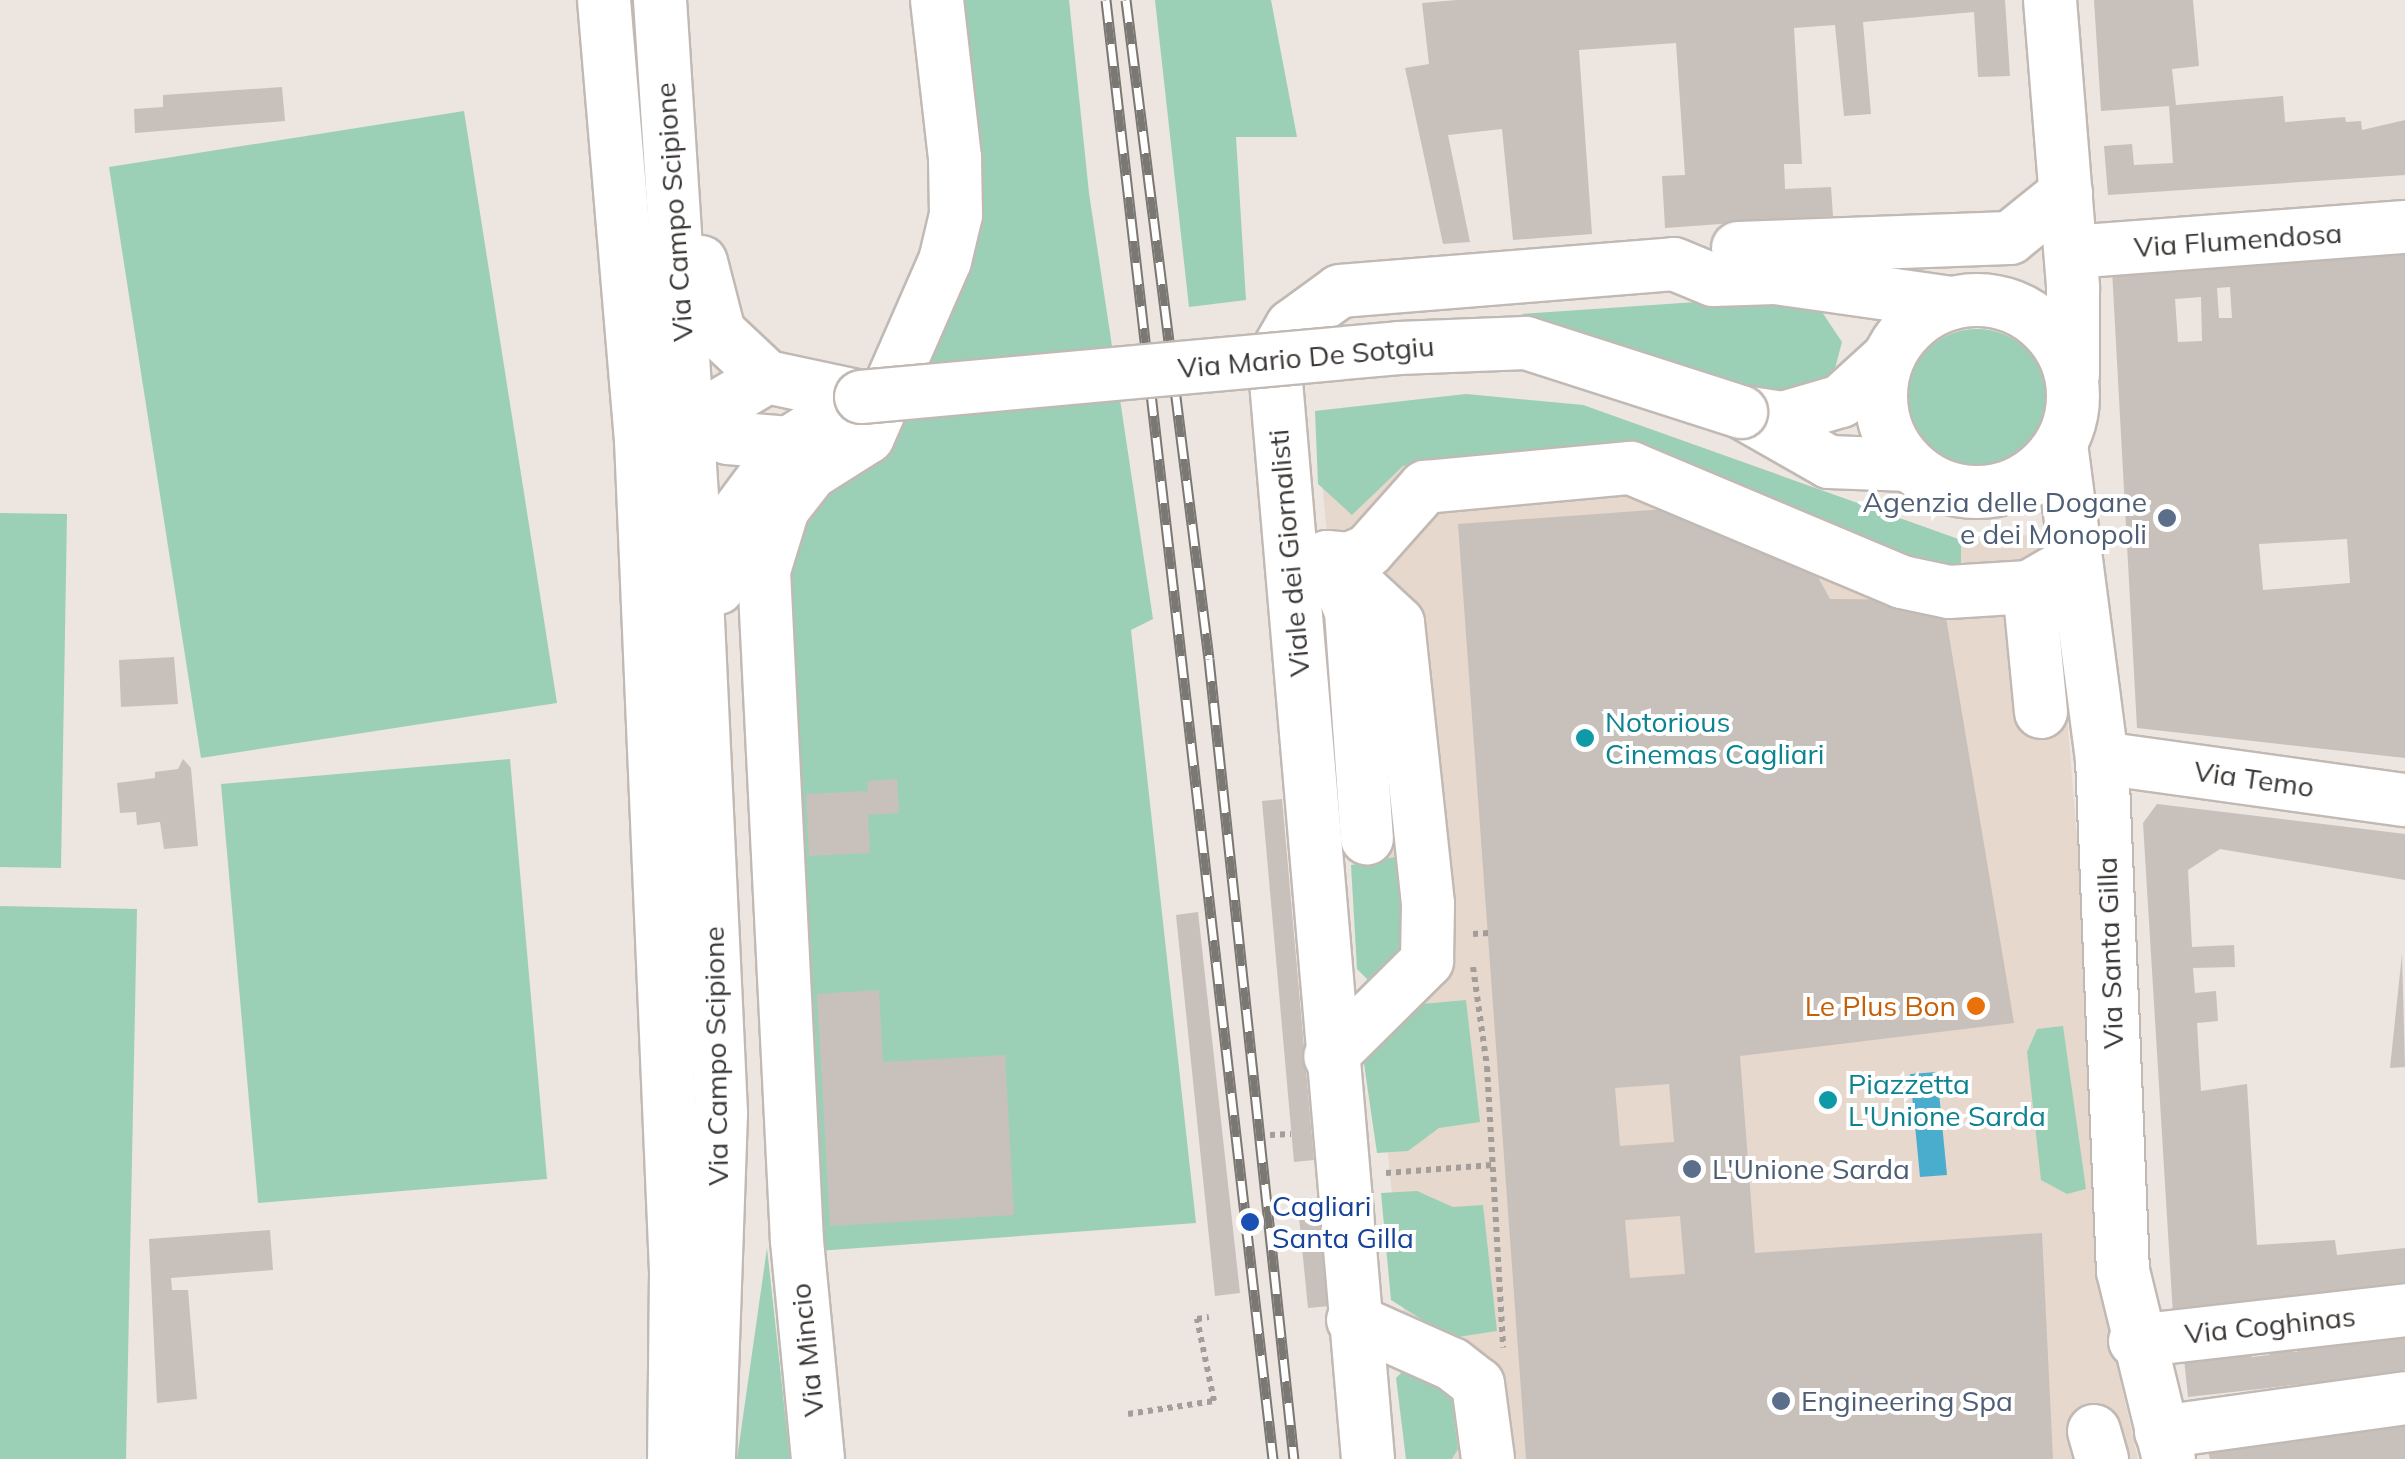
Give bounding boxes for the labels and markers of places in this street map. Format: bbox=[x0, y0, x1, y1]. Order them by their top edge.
place label: Agenzia delle Dogane e dei Monopoli bbox=[1863, 485, 2147, 551]
marker: Agenzia delle Dogane e dei Monopoli bbox=[2156, 507, 2178, 529]
place label: Notorious Cinemas Cagliari bbox=[1605, 705, 1824, 771]
marker: Notorious Cinemas Cagliari bbox=[1574, 727, 1596, 749]
place label: Le Plus Bon bbox=[1805, 989, 1956, 1023]
marker: Le Plus Bon bbox=[1965, 995, 1987, 1017]
place label: Piazzetta L'Unione Sarda bbox=[1848, 1067, 2046, 1133]
marker: Piazzetta L'Unione Sarda bbox=[1817, 1089, 1839, 1111]
place label: L'Unione Sarda bbox=[1712, 1152, 1910, 1186]
marker: L'Unione Sarda bbox=[1681, 1158, 1703, 1180]
place label: Cagliari Santa Gilla bbox=[1272, 1189, 1414, 1255]
marker: Cagliari Santa Gilla bbox=[1237, 1209, 1263, 1235]
place label: Engineering Spa bbox=[1801, 1384, 2013, 1418]
marker: Engineering Spa bbox=[1770, 1390, 1792, 1412]

